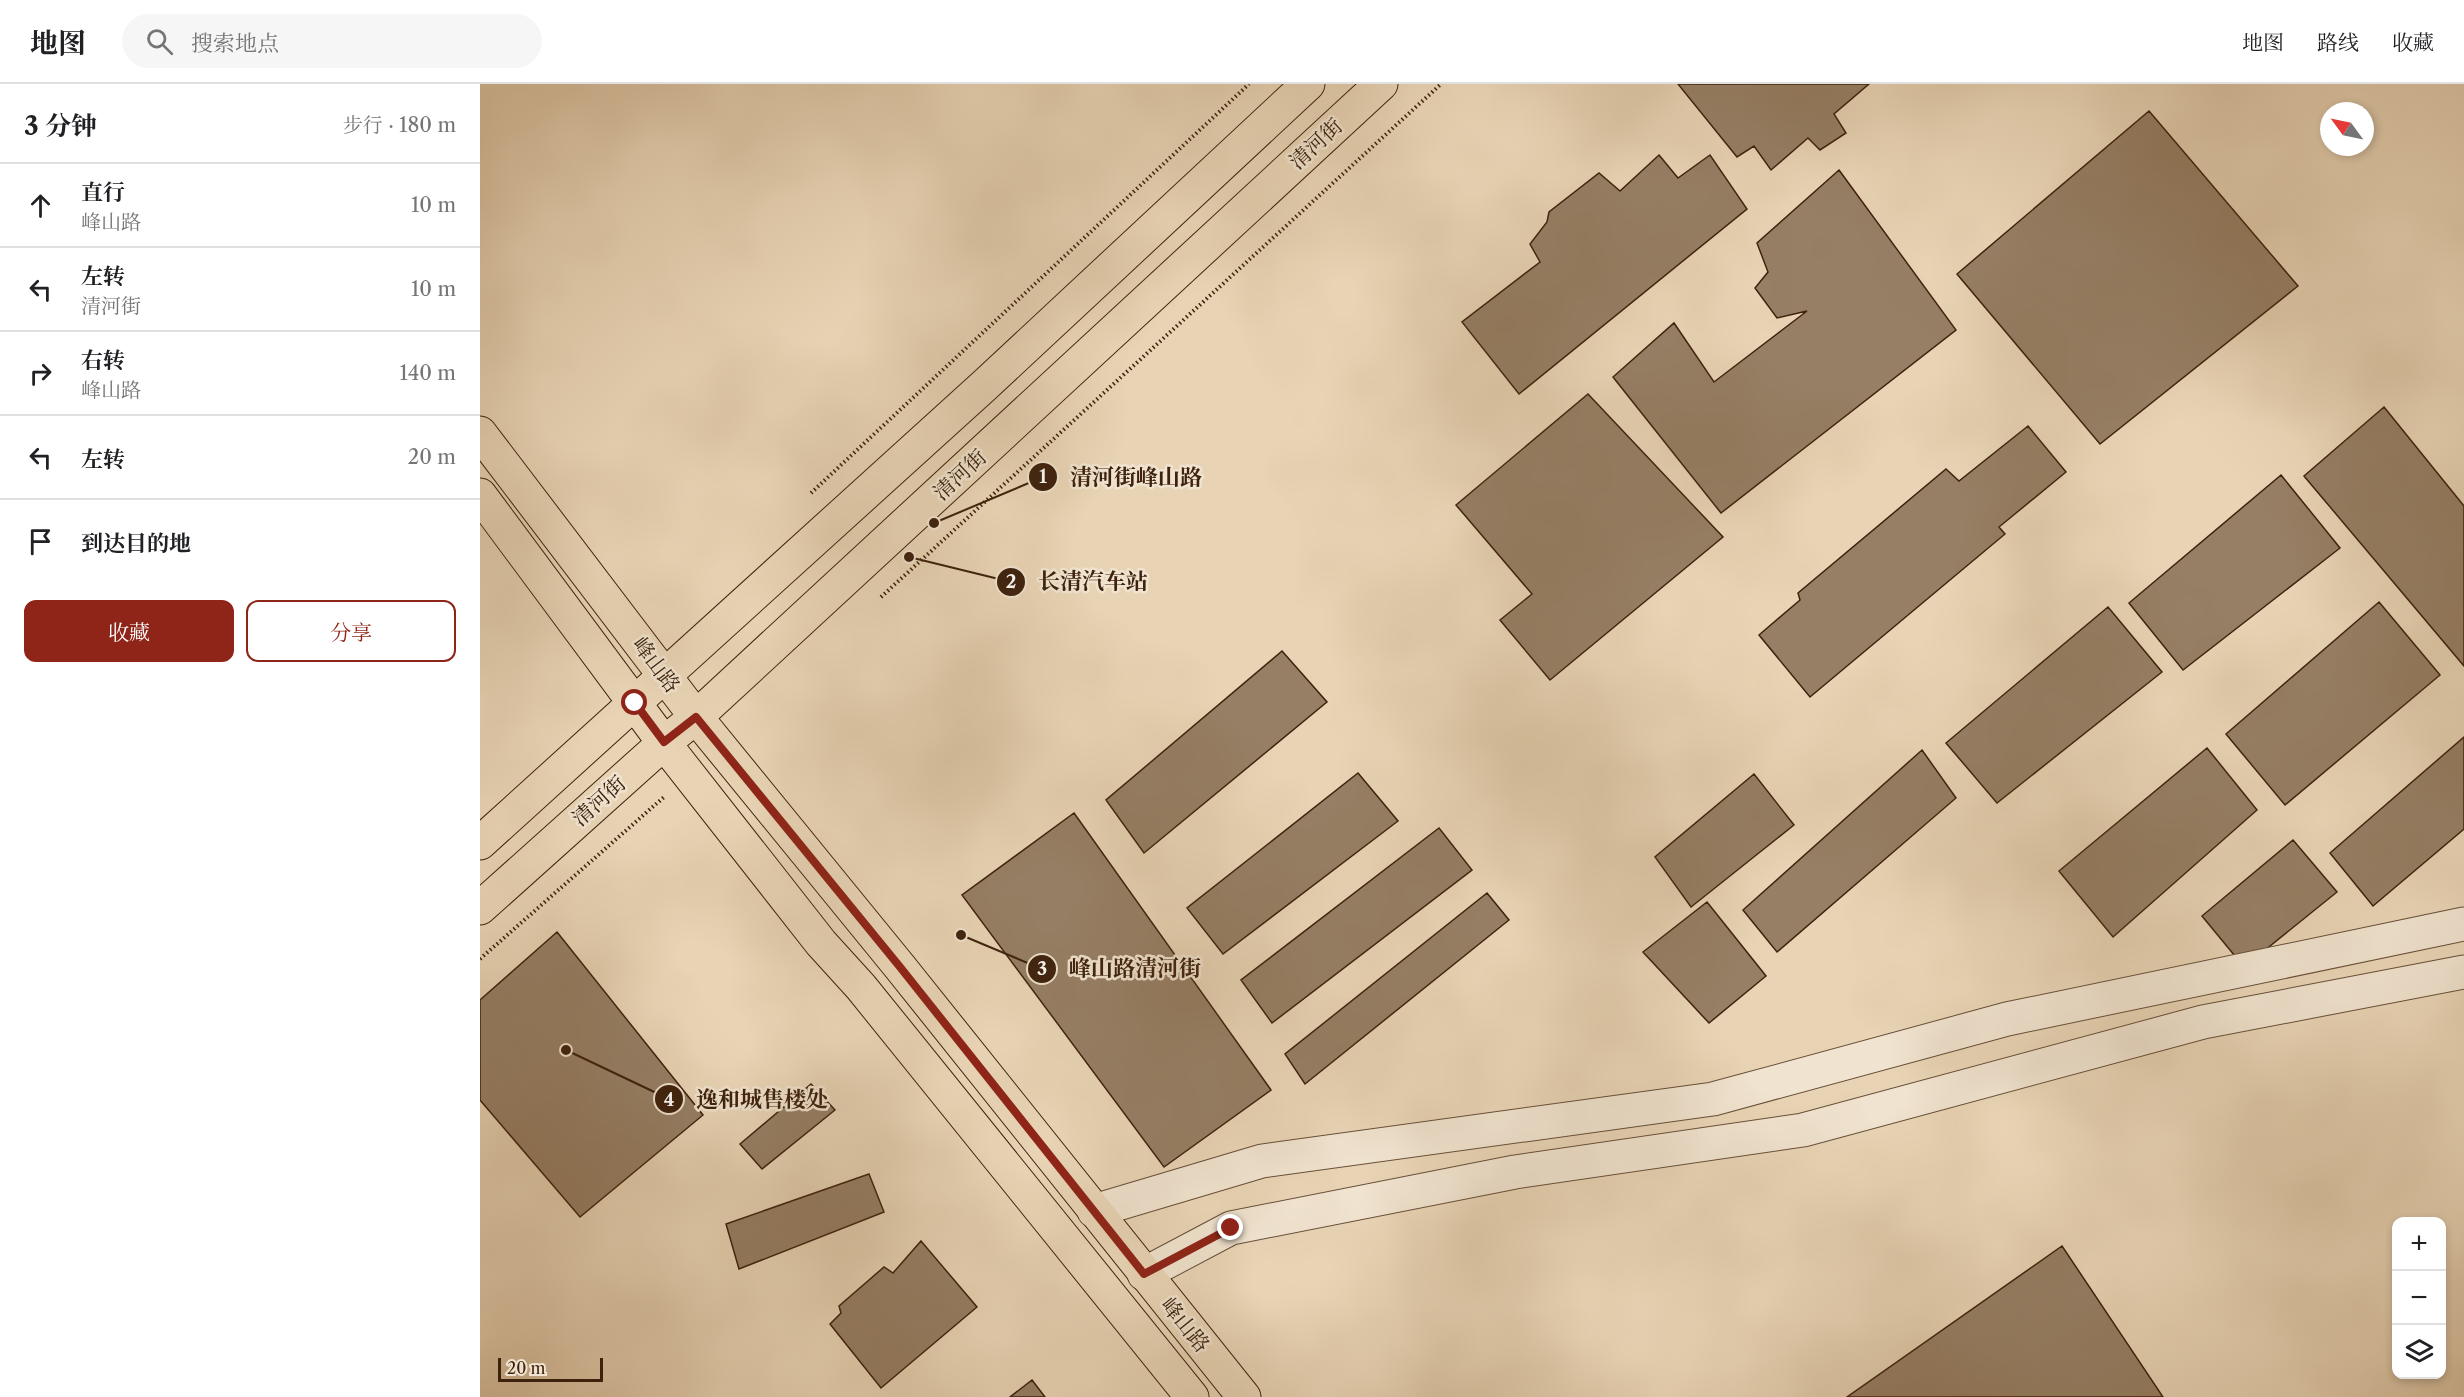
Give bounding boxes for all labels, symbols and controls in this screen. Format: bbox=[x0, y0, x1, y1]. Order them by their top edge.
search box bbox=[122, 14, 542, 68]
icon: search bbox=[143, 25, 176, 58]
text: 地图 bbox=[30, 26, 86, 60]
text: 搜索地点 bbox=[191, 30, 279, 57]
text: 地图 bbox=[2242, 30, 2284, 55]
text: 路线 bbox=[2317, 30, 2359, 55]
text: 收藏 bbox=[2392, 30, 2434, 55]
north arrow bbox=[2320, 102, 2374, 156]
text: 3 分钟 bbox=[24, 110, 97, 142]
text: 步行 · 180 m bbox=[343, 113, 456, 137]
street label: 清河街 bbox=[1284, 113, 1347, 174]
text: 直行 bbox=[81, 179, 125, 206]
icon: ahead bbox=[24, 189, 57, 222]
text: 10 m bbox=[411, 193, 456, 217]
text: 峰山路 bbox=[81, 210, 141, 234]
text: 左转 bbox=[81, 263, 125, 290]
icon: left bbox=[24, 273, 57, 306]
text: 10 m bbox=[411, 277, 456, 301]
text: 清河街 bbox=[81, 294, 141, 318]
text: 右转 bbox=[81, 347, 125, 374]
icon: right bbox=[24, 357, 57, 390]
text: 140 m bbox=[399, 361, 456, 385]
text: 峰山路 bbox=[81, 378, 141, 402]
icon: left bbox=[24, 441, 57, 474]
street label: 清河街 bbox=[928, 444, 991, 505]
text: 20 m bbox=[408, 445, 456, 469]
text: 左转 bbox=[81, 446, 125, 473]
callout: 清河街峰山路 bbox=[1028, 457, 1214, 497]
text: 清河街峰山路 bbox=[1070, 464, 1202, 491]
text: 1 bbox=[1039, 466, 1047, 488]
icon: arrive bbox=[24, 525, 57, 558]
text: 到达目的地 bbox=[81, 530, 191, 557]
callout: 长清汽车站 bbox=[996, 562, 1160, 602]
text: 长清汽车站 bbox=[1038, 568, 1148, 595]
text: 2 bbox=[1006, 571, 1016, 593]
button: 收藏 bbox=[24, 600, 234, 662]
button: 分享 bbox=[246, 600, 456, 662]
street label: 峰山路 bbox=[627, 632, 685, 697]
route start bbox=[621, 689, 647, 715]
street label: 清河街 bbox=[567, 770, 630, 831]
callout: 峰山路清河街 bbox=[1027, 949, 1213, 989]
text: 峰山路清河街 bbox=[1069, 955, 1201, 982]
text: 3 bbox=[1037, 958, 1047, 980]
callout: 逸和城售楼处 bbox=[654, 1079, 840, 1119]
text: 逸和城售楼处 bbox=[696, 1086, 828, 1113]
text: 4 bbox=[664, 1089, 674, 1111]
route end bbox=[1217, 1214, 1243, 1240]
map controls bbox=[2392, 1217, 2446, 1379]
button: + bbox=[2392, 1217, 2446, 1271]
button: − bbox=[2392, 1271, 2446, 1325]
street label: 峰山路 bbox=[1156, 1292, 1215, 1357]
button: layers bbox=[2392, 1325, 2446, 1379]
scale bar bbox=[498, 1355, 603, 1382]
text: 20 m bbox=[507, 1358, 546, 1378]

